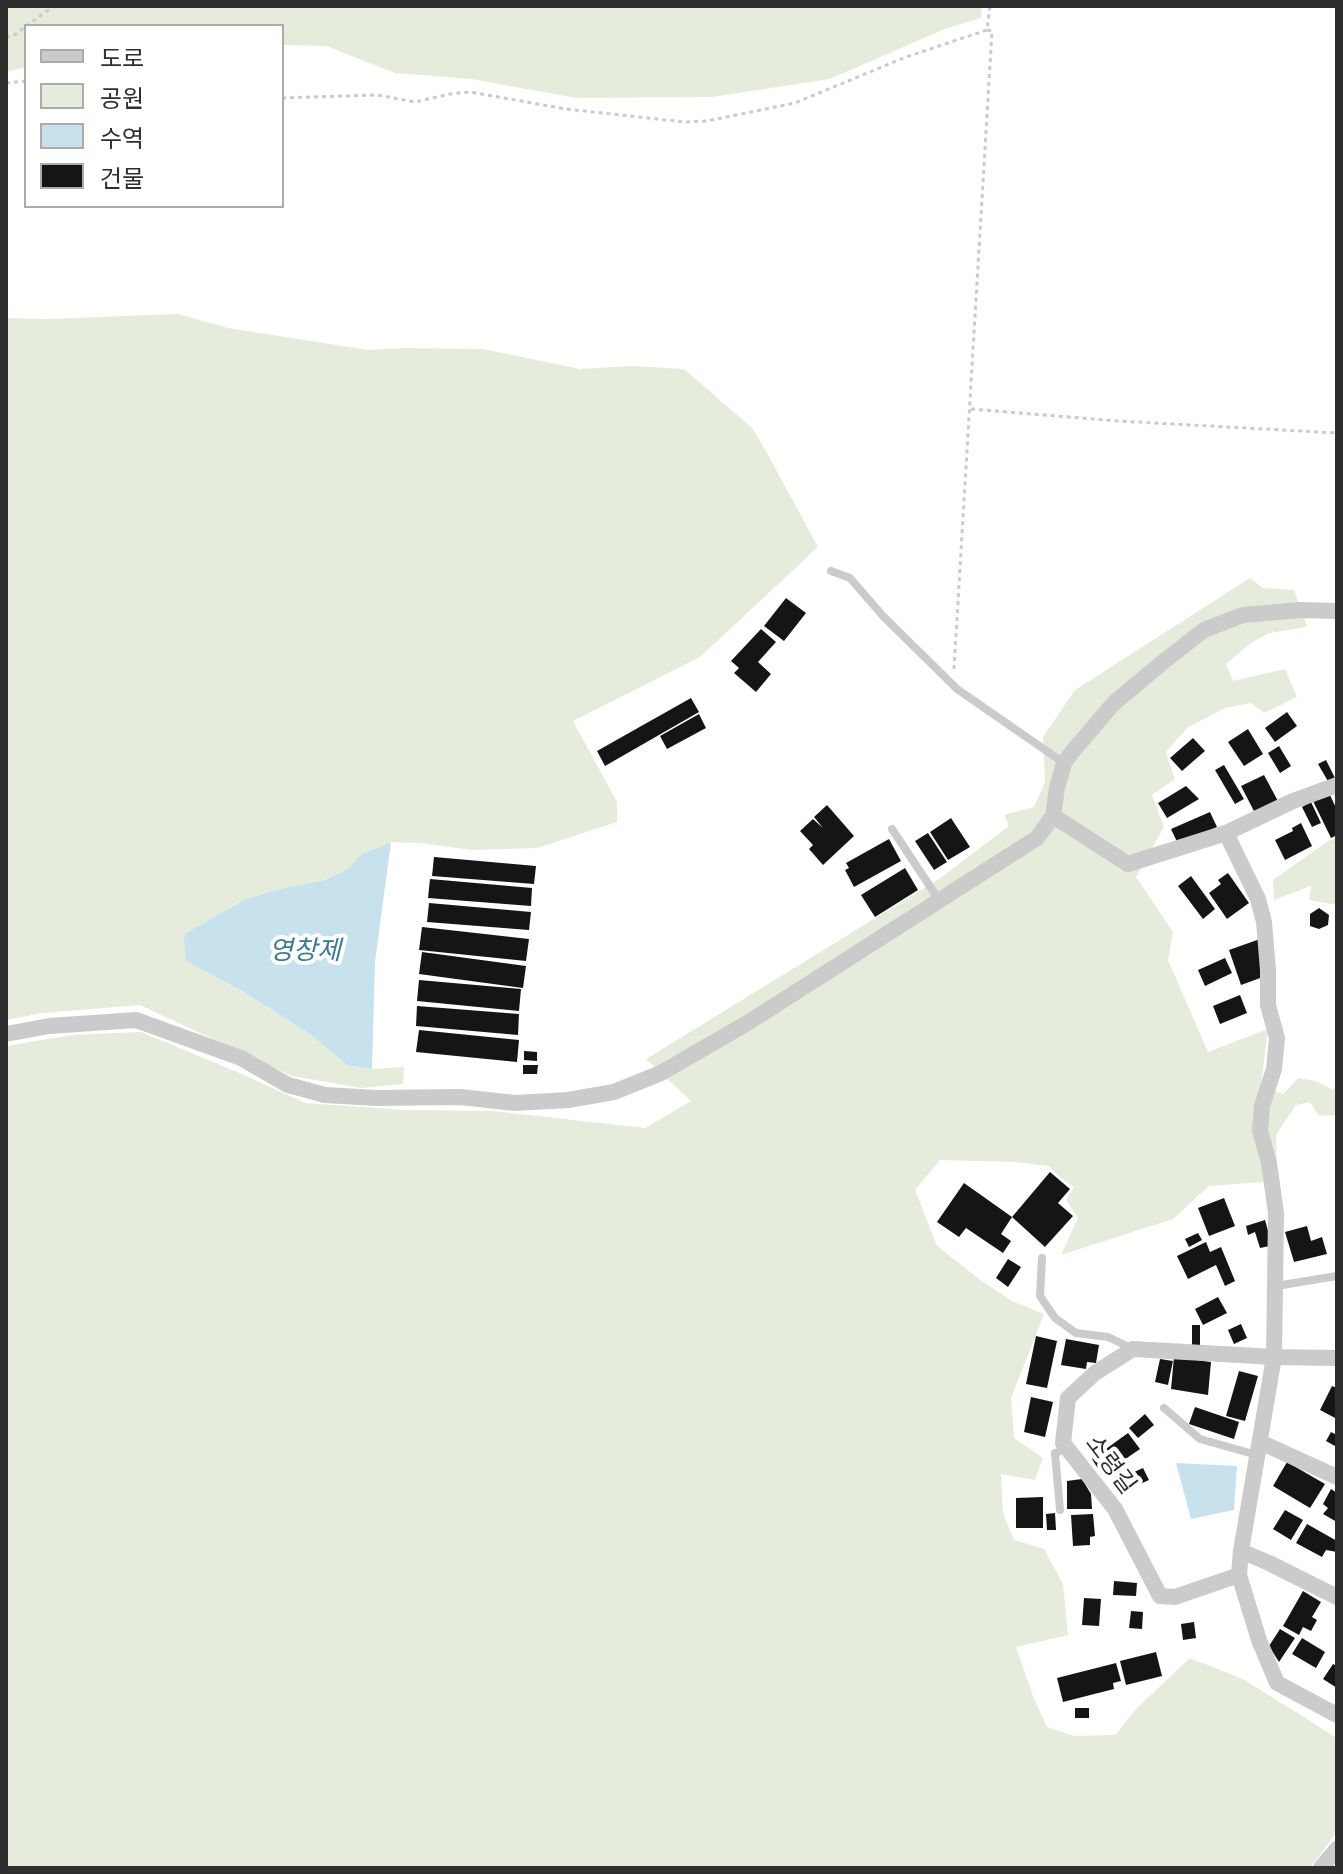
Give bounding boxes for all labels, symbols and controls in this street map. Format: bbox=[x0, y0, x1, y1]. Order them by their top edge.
legend bbox=[24, 24, 284, 208]
text: 도로 bbox=[100, 45, 144, 73]
text: 공원 bbox=[100, 85, 144, 113]
text: 수역 bbox=[100, 125, 144, 153]
text: 건물 bbox=[100, 165, 144, 193]
water label: 영창제 bbox=[269, 936, 341, 968]
street label: 소령길 bbox=[1079, 1430, 1141, 1500]

